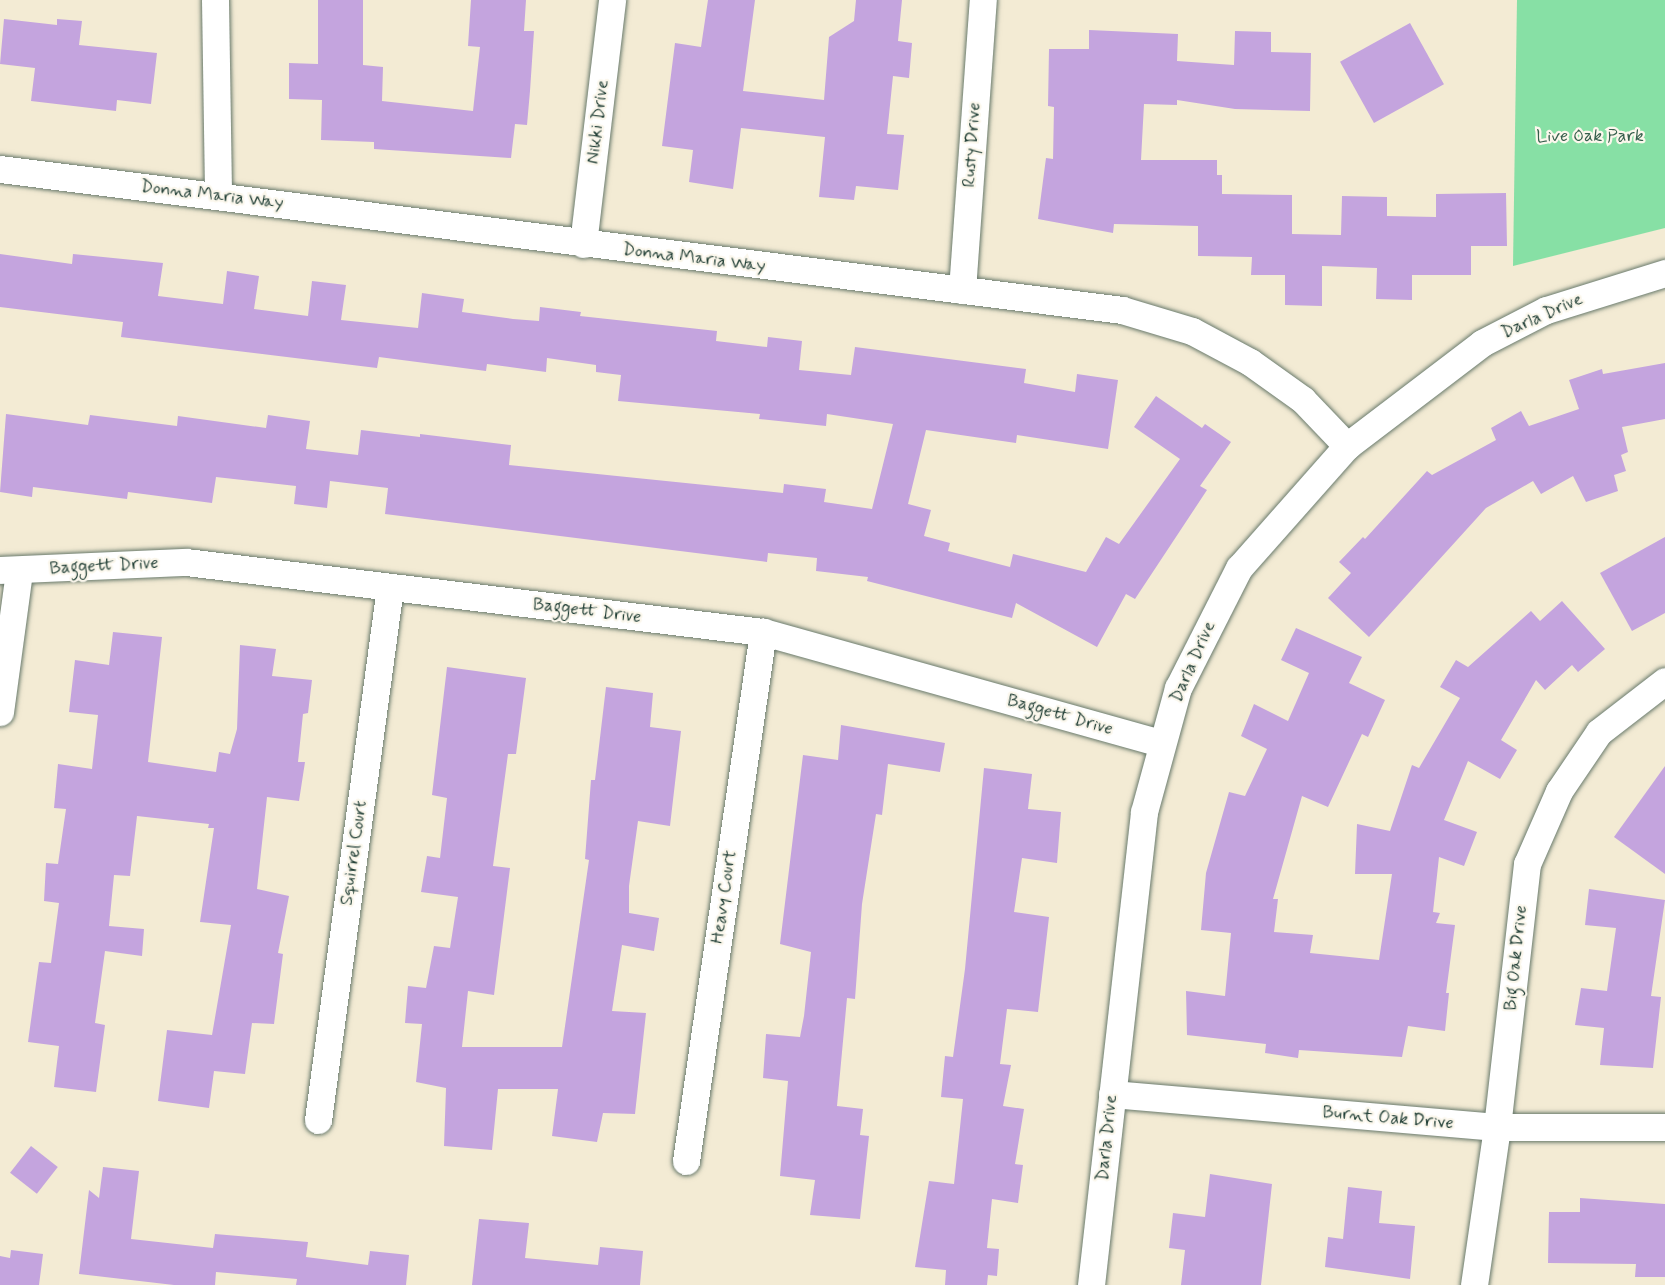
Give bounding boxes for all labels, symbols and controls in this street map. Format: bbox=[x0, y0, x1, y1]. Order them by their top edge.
street label: Nikki Drive bbox=[582, 79, 614, 165]
street label: Rusty Drive bbox=[958, 102, 986, 188]
park label: Live Oak Park bbox=[1536, 125, 1644, 147]
street label: Donna Maria Way bbox=[139, 176, 285, 214]
street label: Donna Maria Way bbox=[621, 239, 767, 277]
street label: Darla Drive bbox=[1498, 289, 1586, 343]
street label: Baggett Drive bbox=[49, 552, 159, 580]
street label: Baggett Drive bbox=[532, 594, 642, 628]
street label: Darla Drive bbox=[1166, 618, 1220, 706]
street label: Baggett Drive bbox=[1005, 690, 1115, 740]
street label: Squirrel Court bbox=[336, 797, 372, 909]
street label: Heavy Court bbox=[707, 849, 741, 945]
street label: Big Oak Drive bbox=[1500, 906, 1532, 1010]
street label: Darla Drive bbox=[1092, 1094, 1122, 1182]
street label: Burnt Oak Drive bbox=[1322, 1102, 1454, 1134]

